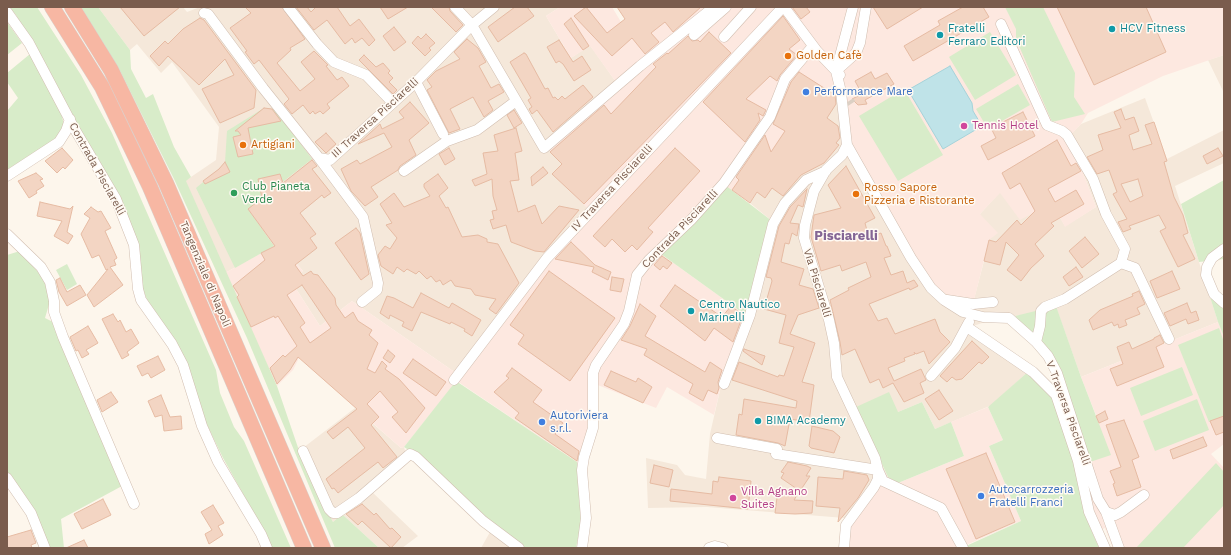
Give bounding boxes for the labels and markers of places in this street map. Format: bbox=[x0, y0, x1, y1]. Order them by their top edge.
place label: Fratelli Ferraro Editori bbox=[948, 22, 1025, 48]
place label: HCV Fitness bbox=[1120, 22, 1185, 36]
marker: HCV Fitness bbox=[1107, 24, 1117, 34]
marker: Fratelli Ferraro Editori bbox=[935, 30, 945, 40]
place label: Golden Cafè bbox=[796, 49, 862, 63]
marker: Golden Cafè bbox=[783, 51, 793, 61]
place label: Performance Mare bbox=[814, 85, 913, 99]
marker: Performance Mare bbox=[801, 87, 811, 97]
place label: Tennis Hotel bbox=[972, 119, 1039, 133]
marker: Tennis Hotel bbox=[959, 121, 969, 131]
place label: Artigiani bbox=[251, 138, 295, 152]
marker: Artigiani bbox=[238, 140, 248, 150]
place label: Club Pianeta Verde bbox=[242, 180, 310, 206]
place label: Rosso Sapore Pizzeria e Ristorante bbox=[864, 181, 975, 207]
marker: Club Pianeta Verde bbox=[229, 188, 239, 198]
marker: Rosso Sapore Pizzeria e Ristorante bbox=[851, 189, 861, 199]
place label: Centro Nautico Marinelli bbox=[699, 298, 780, 324]
marker: Centro Nautico Marinelli bbox=[686, 306, 696, 316]
place label: Autoriviera s.r.l. bbox=[550, 409, 608, 435]
place label: BIMA Academy bbox=[766, 414, 846, 428]
marker: BIMA Academy bbox=[753, 416, 763, 426]
marker: Autoriviera s.r.l. bbox=[537, 417, 547, 427]
place label: Autocarrozzeria Fratelli Franci bbox=[989, 483, 1074, 509]
place label: Villa Agnano Suites bbox=[741, 485, 807, 511]
marker: Autocarrozzeria Fratelli Franci bbox=[976, 491, 986, 501]
marker: Villa Agnano Suites bbox=[728, 493, 738, 503]

